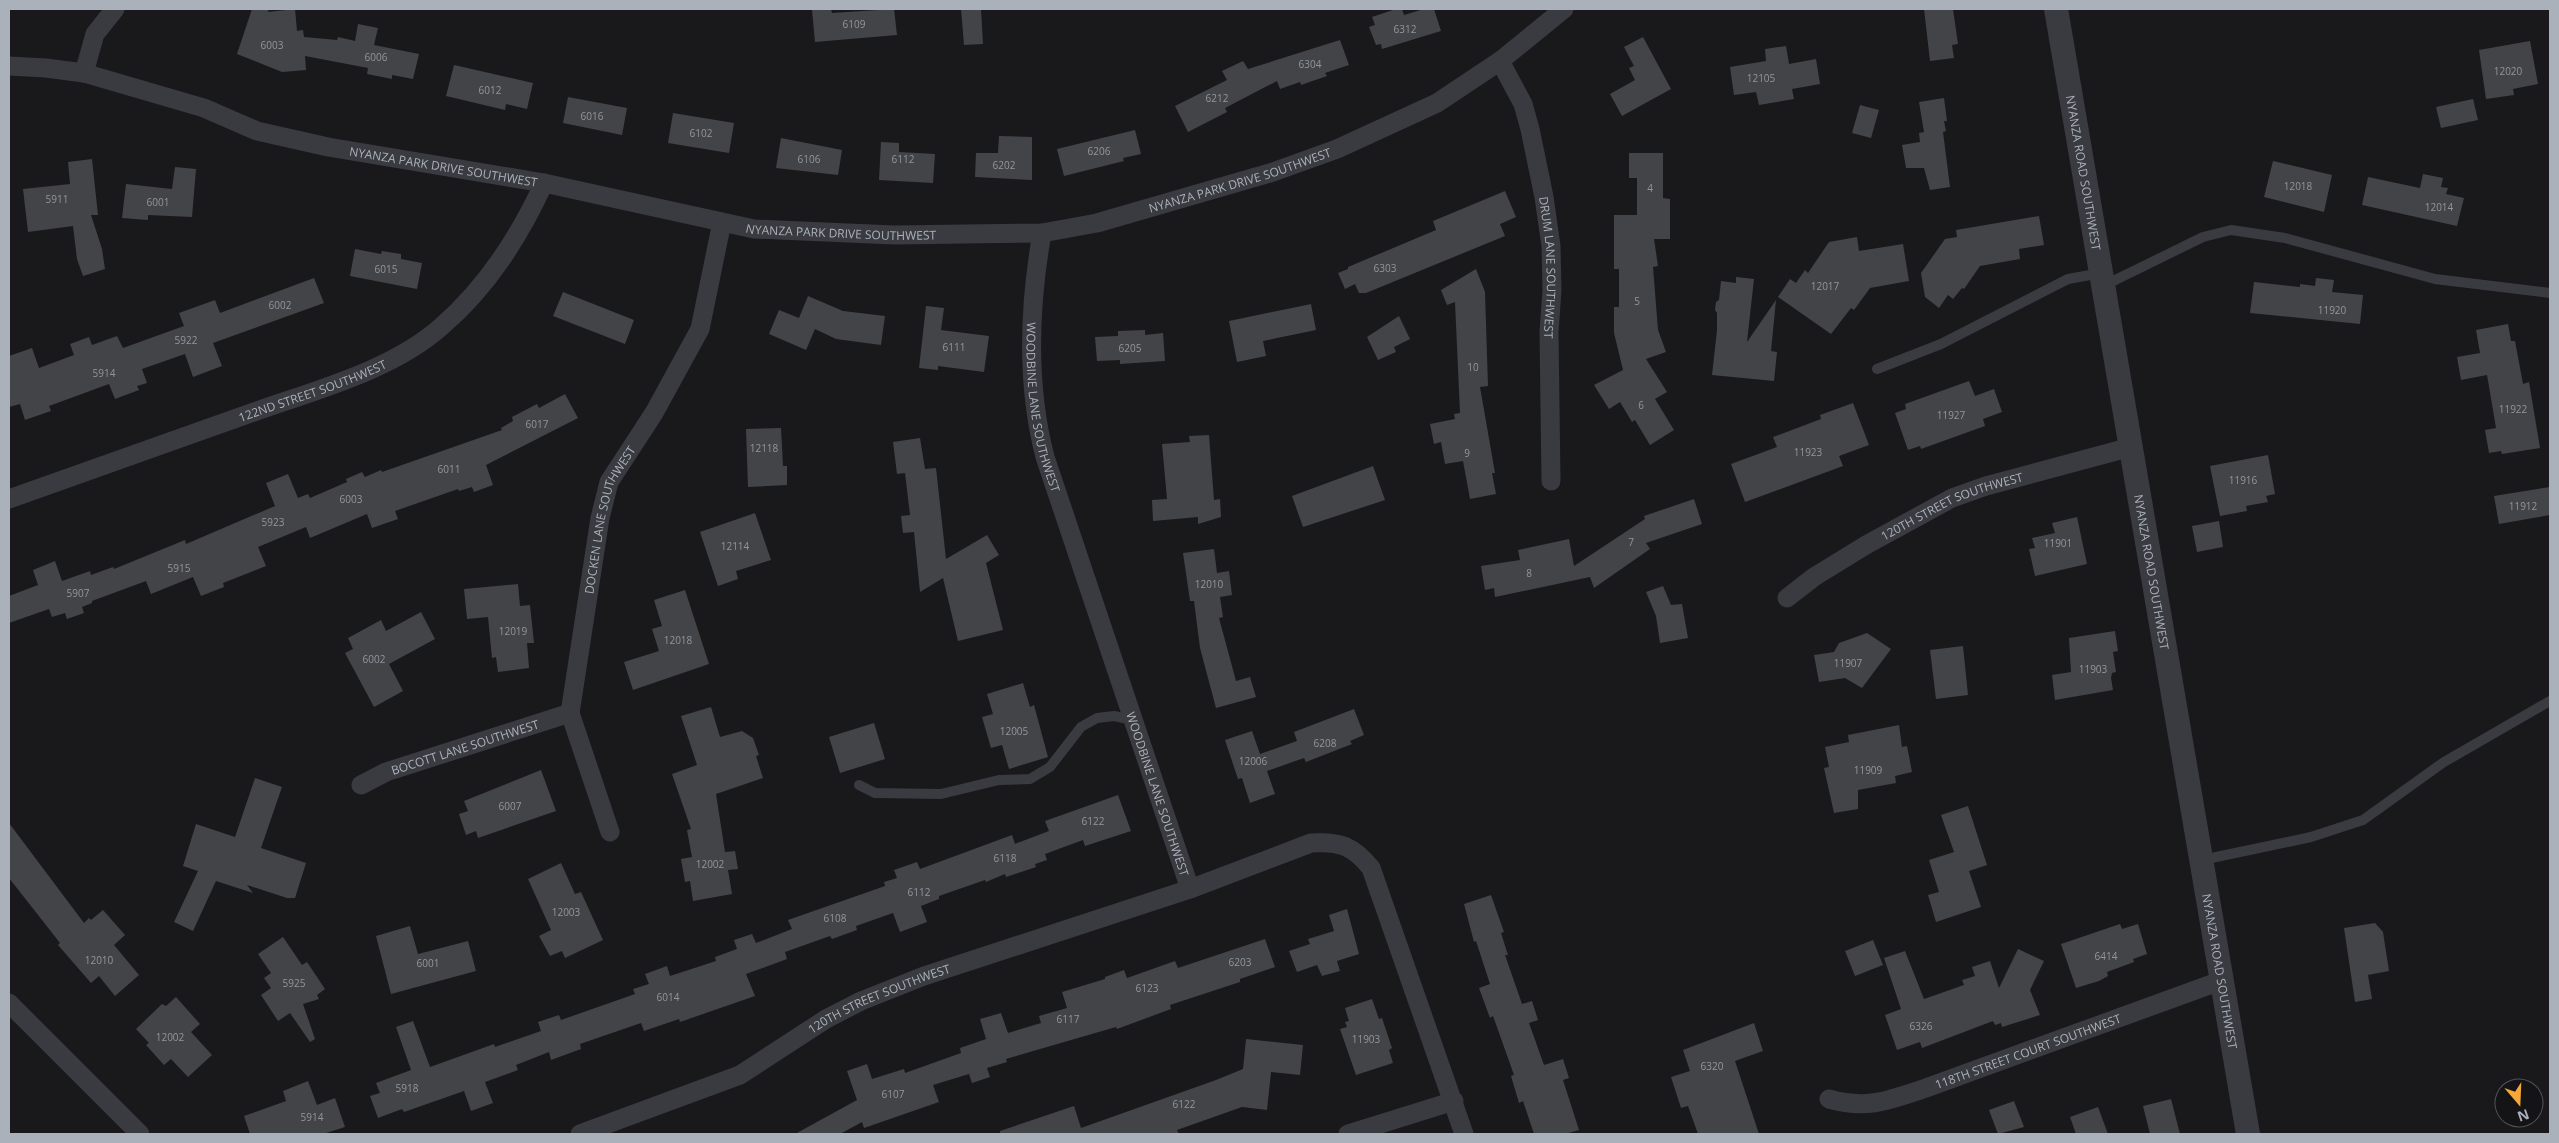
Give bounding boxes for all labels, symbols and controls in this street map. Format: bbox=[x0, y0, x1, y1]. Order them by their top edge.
house number: 6109 bbox=[843, 17, 866, 31]
house number: 6312 bbox=[1394, 22, 1417, 36]
house number: 6003 bbox=[261, 38, 284, 52]
house number: 6006 bbox=[365, 50, 388, 64]
house number: 6304 bbox=[1299, 57, 1322, 71]
house number: 12020 bbox=[2494, 64, 2523, 78]
house number: 12105 bbox=[1747, 71, 1776, 85]
house number: 6012 bbox=[479, 83, 502, 97]
house number: 6212 bbox=[1206, 91, 1229, 105]
street label: NYANZA ROAD SOUTHWEST bbox=[2062, 94, 2106, 252]
house number: 6016 bbox=[581, 109, 604, 123]
house number: 6102 bbox=[690, 126, 713, 140]
street label: NYANZA PARK DRIVE SOUTHWEST bbox=[348, 142, 539, 190]
street label: NYANZA PARK DRIVE SOUTHWEST bbox=[1146, 143, 1334, 216]
house number: 6206 bbox=[1088, 144, 1111, 158]
house number: 6106 bbox=[798, 152, 821, 166]
house number: 6112 bbox=[892, 152, 915, 166]
house number: 6202 bbox=[993, 158, 1016, 172]
house number: 12018 bbox=[2284, 179, 2313, 193]
house number: 4 bbox=[1647, 181, 1653, 195]
house number: 5911 bbox=[46, 192, 68, 206]
house number: 6001 bbox=[147, 195, 169, 209]
street label: DRUM LANE SOUTHWEST bbox=[1536, 195, 1561, 339]
house number: 12014 bbox=[2425, 200, 2454, 214]
street label: NYANZA PARK DRIVE SOUTHWEST bbox=[744, 219, 937, 244]
house number: 6303 bbox=[1374, 261, 1397, 275]
house number: 6015 bbox=[375, 262, 398, 276]
house number: 12017 bbox=[1811, 279, 1840, 293]
house number: 5 bbox=[1634, 294, 1640, 308]
house number: 6002 bbox=[269, 298, 292, 312]
house number: 11920 bbox=[2318, 303, 2347, 317]
street label: WOODBINE LANE SOUTHWEST bbox=[1023, 322, 1065, 495]
house number: 5922 bbox=[175, 333, 198, 347]
house number: 6111 bbox=[943, 340, 965, 354]
house number: 6205 bbox=[1119, 341, 1142, 355]
street label: 122ND STREET SOUTHWEST bbox=[236, 355, 389, 425]
house number: 10 bbox=[1467, 360, 1479, 374]
house number: 5914 bbox=[93, 366, 116, 380]
house number: 6 bbox=[1638, 398, 1644, 412]
house number: 11922 bbox=[2499, 402, 2528, 416]
house number: 11927 bbox=[1937, 408, 1966, 422]
house number: 6017 bbox=[526, 417, 549, 431]
house number: 12118 bbox=[750, 441, 779, 455]
street label: DOCKEN LANE SOUTHWEST bbox=[580, 442, 639, 595]
house number: 11923 bbox=[1794, 445, 1823, 459]
house number: 9 bbox=[1464, 446, 1470, 460]
house number: 6011 bbox=[438, 462, 460, 476]
street label: 120TH STREET SOUTHWEST bbox=[1877, 468, 2025, 544]
house number: 11916 bbox=[2229, 473, 2258, 487]
house number: 6003 bbox=[340, 492, 363, 506]
street label: NYANZA ROAD SOUTHWEST bbox=[2130, 493, 2174, 651]
house number: 11912 bbox=[2509, 499, 2538, 513]
house number: 5923 bbox=[262, 515, 285, 529]
house number: 7 bbox=[1628, 535, 1634, 549]
house number: 11901 bbox=[2044, 536, 2072, 550]
house number: 12114 bbox=[721, 539, 750, 553]
house number: 5915 bbox=[168, 561, 191, 575]
house number: 8 bbox=[1526, 566, 1532, 580]
house number: 12010 bbox=[1195, 577, 1224, 591]
house number: 5907 bbox=[67, 586, 90, 600]
house number: 12019 bbox=[499, 624, 528, 638]
house number: 12018 bbox=[664, 633, 693, 647]
house number: 6002 bbox=[363, 652, 386, 666]
house number: 11907 bbox=[1834, 656, 1863, 670]
house number: 11903 bbox=[2079, 662, 2108, 676]
street label: WOODBINE LANE SOUTHWEST bbox=[1123, 709, 1194, 879]
street label: BOCOTT LANE SOUTHWEST bbox=[389, 715, 541, 778]
house number: 12005 bbox=[1000, 724, 1029, 738]
house number: 6208 bbox=[1314, 736, 1337, 750]
house number: 12006 bbox=[1239, 754, 1268, 768]
house number: 11909 bbox=[1854, 763, 1883, 777]
house number: 6007 bbox=[499, 799, 522, 813]
house number: 6122 bbox=[1082, 814, 1105, 828]
house number: 6118 bbox=[994, 851, 1017, 865]
house number: 12002 bbox=[696, 857, 725, 871]
house number: 6112 bbox=[908, 885, 931, 899]
street label: NYANZA ROAD SOUTHWEST bbox=[2199, 892, 2242, 1050]
house number: 12003 bbox=[552, 905, 581, 919]
house number: 6108 bbox=[824, 911, 847, 925]
house number: 6414 bbox=[2095, 949, 2118, 963]
house number: 12010 bbox=[85, 953, 114, 967]
house number: 6203 bbox=[1229, 955, 1252, 969]
house number: 6001 bbox=[417, 956, 439, 970]
street label: 120TH STREET SOUTHWEST bbox=[804, 959, 952, 1037]
house number: 5925 bbox=[283, 976, 306, 990]
house number: 6123 bbox=[1136, 981, 1159, 995]
house number: 6014 bbox=[657, 990, 680, 1004]
street label: 118TH STREET COURT SOUTHWEST bbox=[1932, 1009, 2124, 1093]
house number: 6117 bbox=[1057, 1012, 1080, 1026]
house number: 6326 bbox=[1910, 1019, 1933, 1033]
house number: 12002 bbox=[156, 1030, 185, 1044]
house number: 11903 bbox=[1352, 1032, 1381, 1046]
house number: 6320 bbox=[1701, 1059, 1724, 1073]
north arrow bbox=[2494, 1078, 2544, 1128]
house number: 5918 bbox=[396, 1081, 419, 1095]
house number: 6107 bbox=[882, 1087, 905, 1101]
house number: 6122 bbox=[1173, 1097, 1196, 1111]
text: N bbox=[2515, 1105, 2532, 1127]
house number: 5914 bbox=[301, 1110, 324, 1124]

